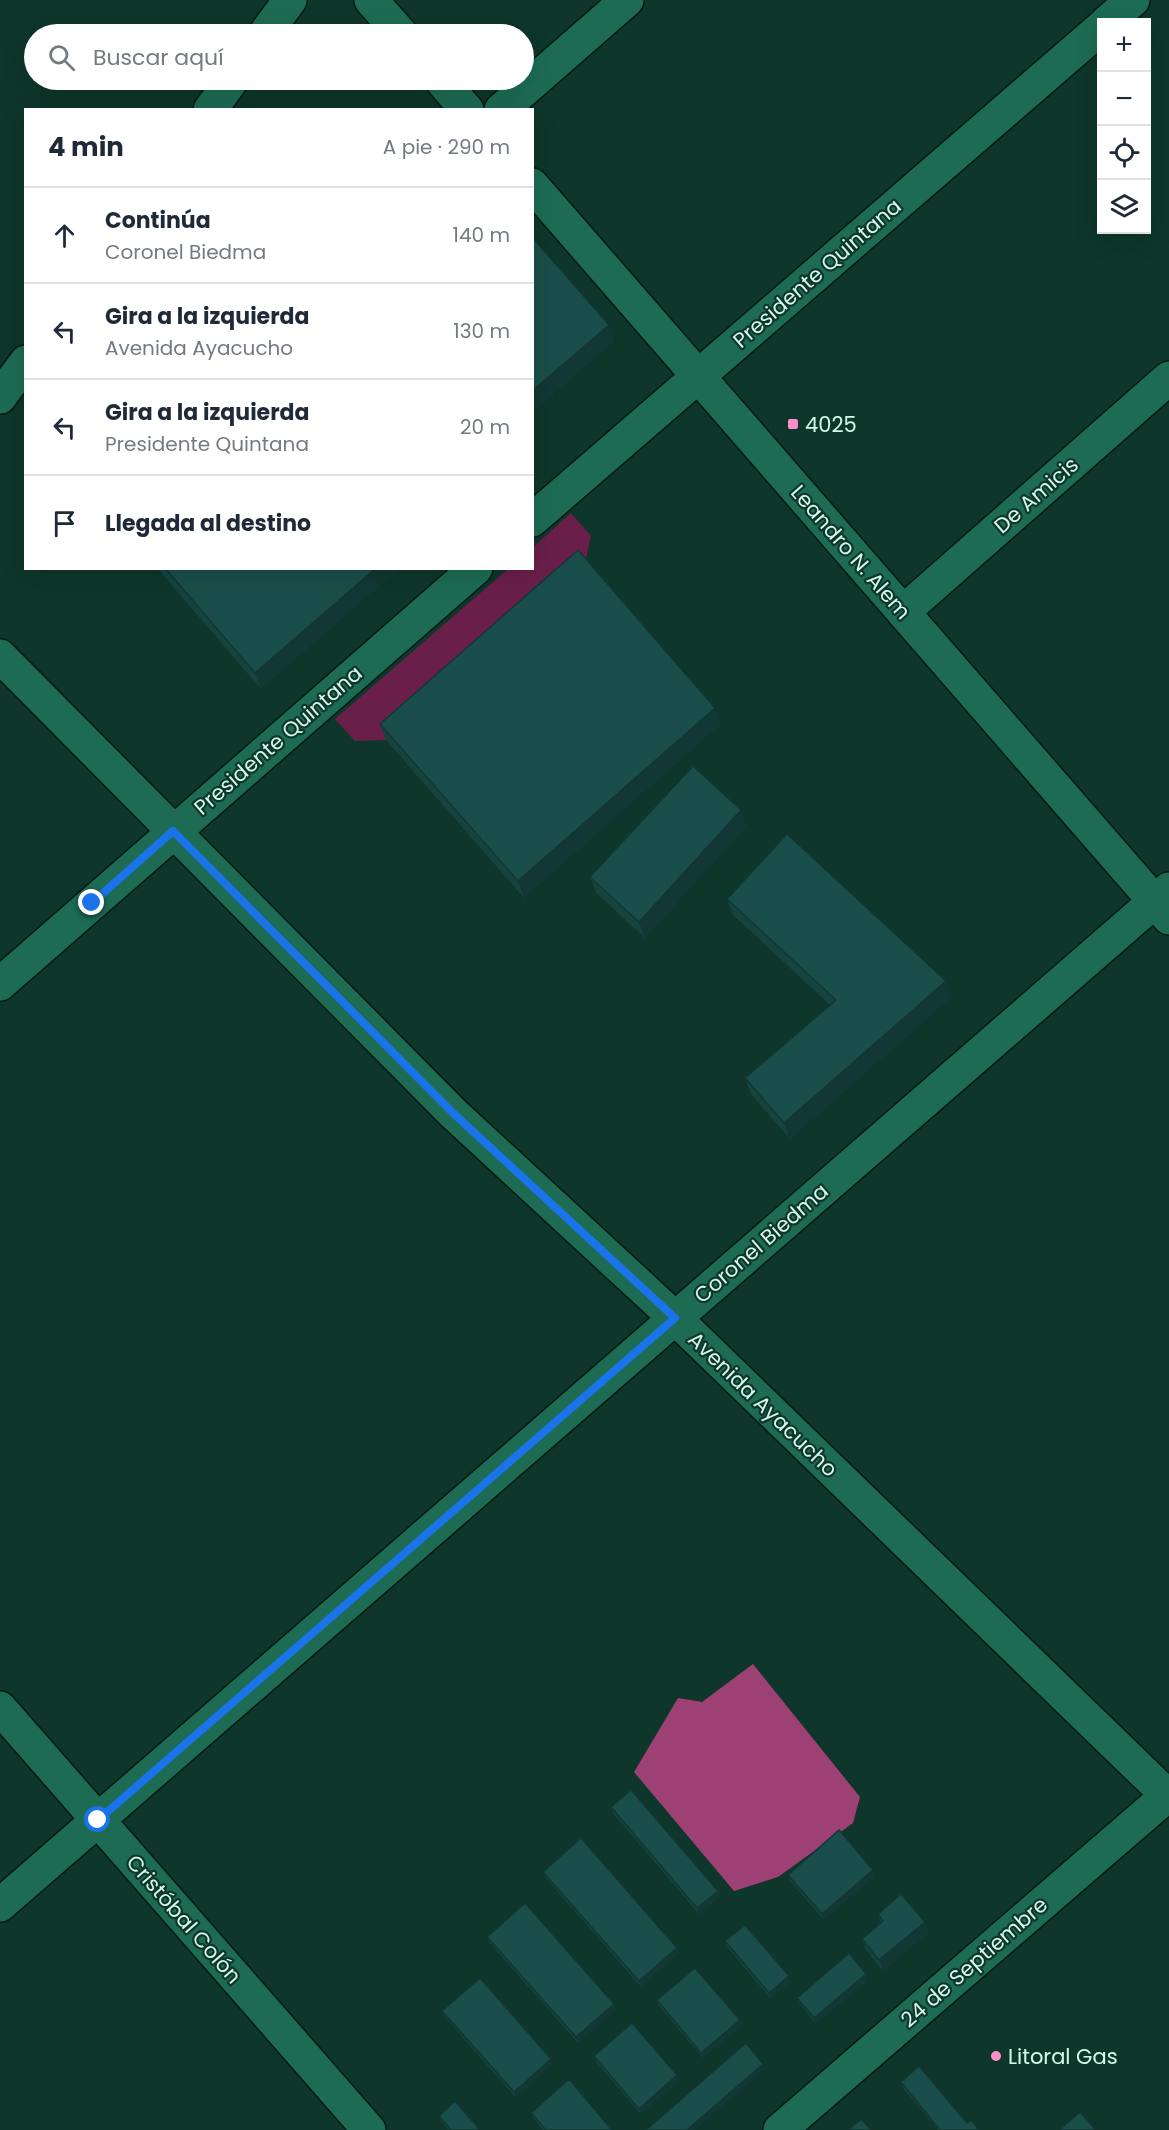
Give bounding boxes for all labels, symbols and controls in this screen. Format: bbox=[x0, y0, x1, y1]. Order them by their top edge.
map controls bbox=[1097, 18, 1151, 234]
button: + bbox=[1097, 18, 1151, 72]
search box bbox=[24, 24, 534, 90]
icon: search bbox=[45, 41, 78, 74]
text: Buscar aquí bbox=[93, 42, 224, 73]
button: − bbox=[1097, 72, 1151, 126]
button: locate bbox=[1097, 126, 1151, 180]
text: 4 min bbox=[48, 129, 124, 165]
text: A pie · 290 m bbox=[383, 133, 510, 161]
button: layers bbox=[1097, 180, 1151, 234]
street label: Presidente Quintana bbox=[727, 192, 907, 354]
text: Continúa bbox=[105, 205, 211, 236]
icon: ahead bbox=[48, 219, 81, 252]
text: 140 m bbox=[453, 221, 510, 249]
text: Coronel Biedma bbox=[105, 238, 266, 266]
text: Gira a la izquierda bbox=[105, 301, 309, 332]
icon: left bbox=[48, 315, 81, 348]
text: 130 m bbox=[453, 317, 510, 345]
text: Avenida Ayacucho bbox=[105, 334, 293, 362]
text: Gira a la izquierda bbox=[105, 397, 309, 428]
place label: 4025 bbox=[805, 410, 857, 439]
icon: left bbox=[48, 411, 81, 444]
text: 20 m bbox=[460, 413, 510, 441]
marker: 4025 bbox=[786, 417, 800, 431]
text: Presidente Quintana bbox=[105, 430, 309, 458]
street label: De Amicis bbox=[988, 450, 1084, 540]
street label: Leandro N. Alem bbox=[784, 479, 918, 625]
icon: arrive bbox=[48, 507, 81, 540]
text: Llegada al destino bbox=[105, 508, 311, 539]
street label: Presidente Quintana bbox=[188, 659, 368, 821]
route end bbox=[78, 889, 104, 915]
street label: Coronel Biedma bbox=[688, 1177, 834, 1309]
street label: Avenida Ayacucho bbox=[682, 1325, 844, 1483]
route start bbox=[84, 1806, 110, 1832]
street label: Cristóbal Colón bbox=[120, 1848, 248, 1990]
street label: 24 de Septiembre bbox=[894, 1890, 1054, 2034]
place label: Litoral Gas bbox=[1008, 2042, 1118, 2071]
marker: Litoral Gas bbox=[989, 2049, 1003, 2063]

